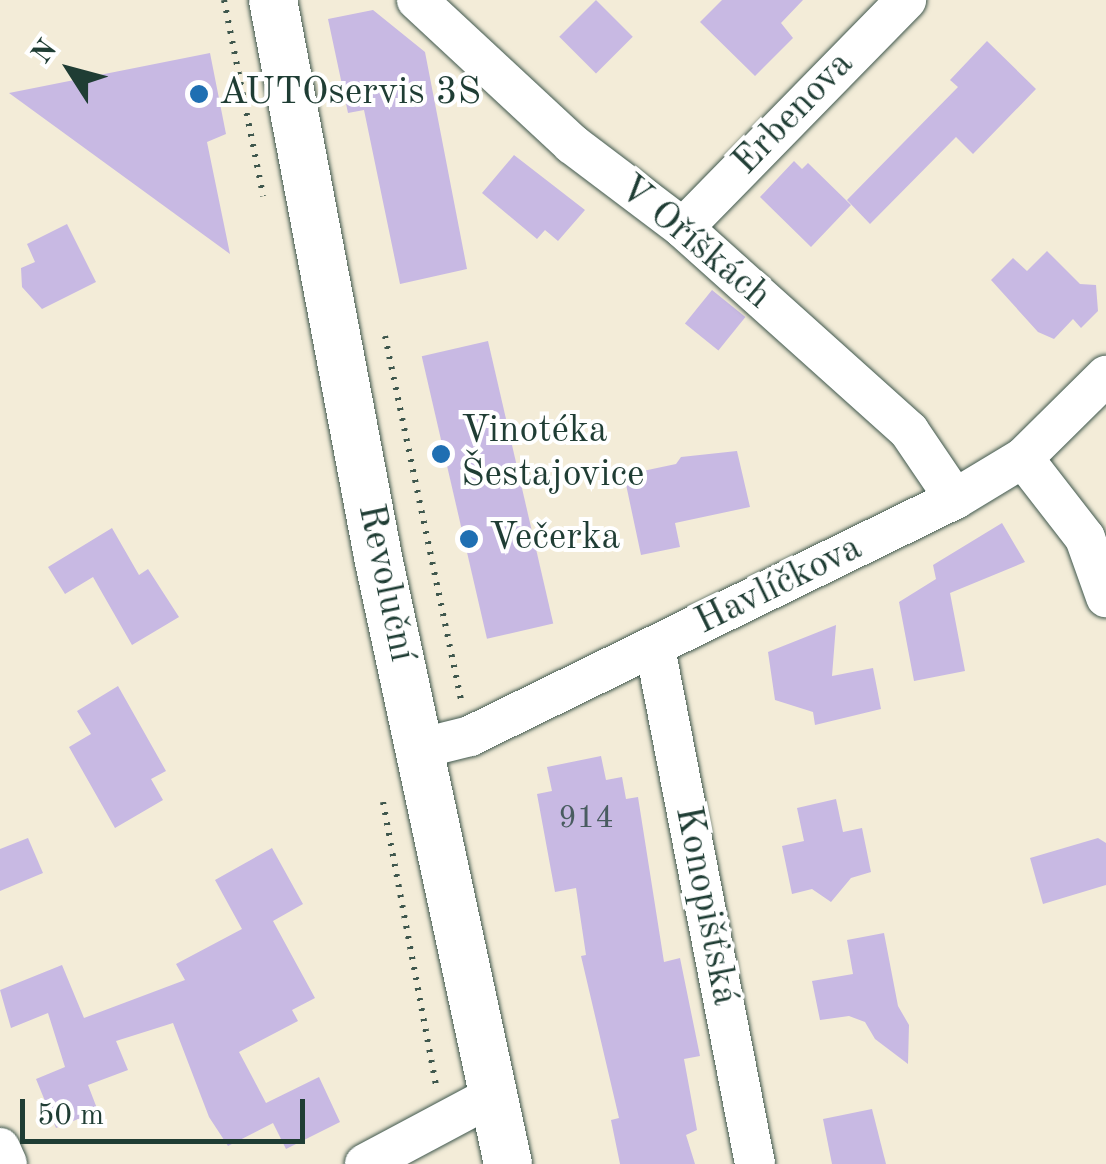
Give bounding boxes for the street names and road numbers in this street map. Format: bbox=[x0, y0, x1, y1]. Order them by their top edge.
street label: Erbenova bbox=[724, 43, 864, 185]
street label: V Oříškách bbox=[609, 166, 779, 320]
street label: Revoluční bbox=[346, 500, 424, 666]
street label: Havlíčkova bbox=[688, 526, 870, 646]
street label: Konopišťská bbox=[663, 802, 747, 1010]

